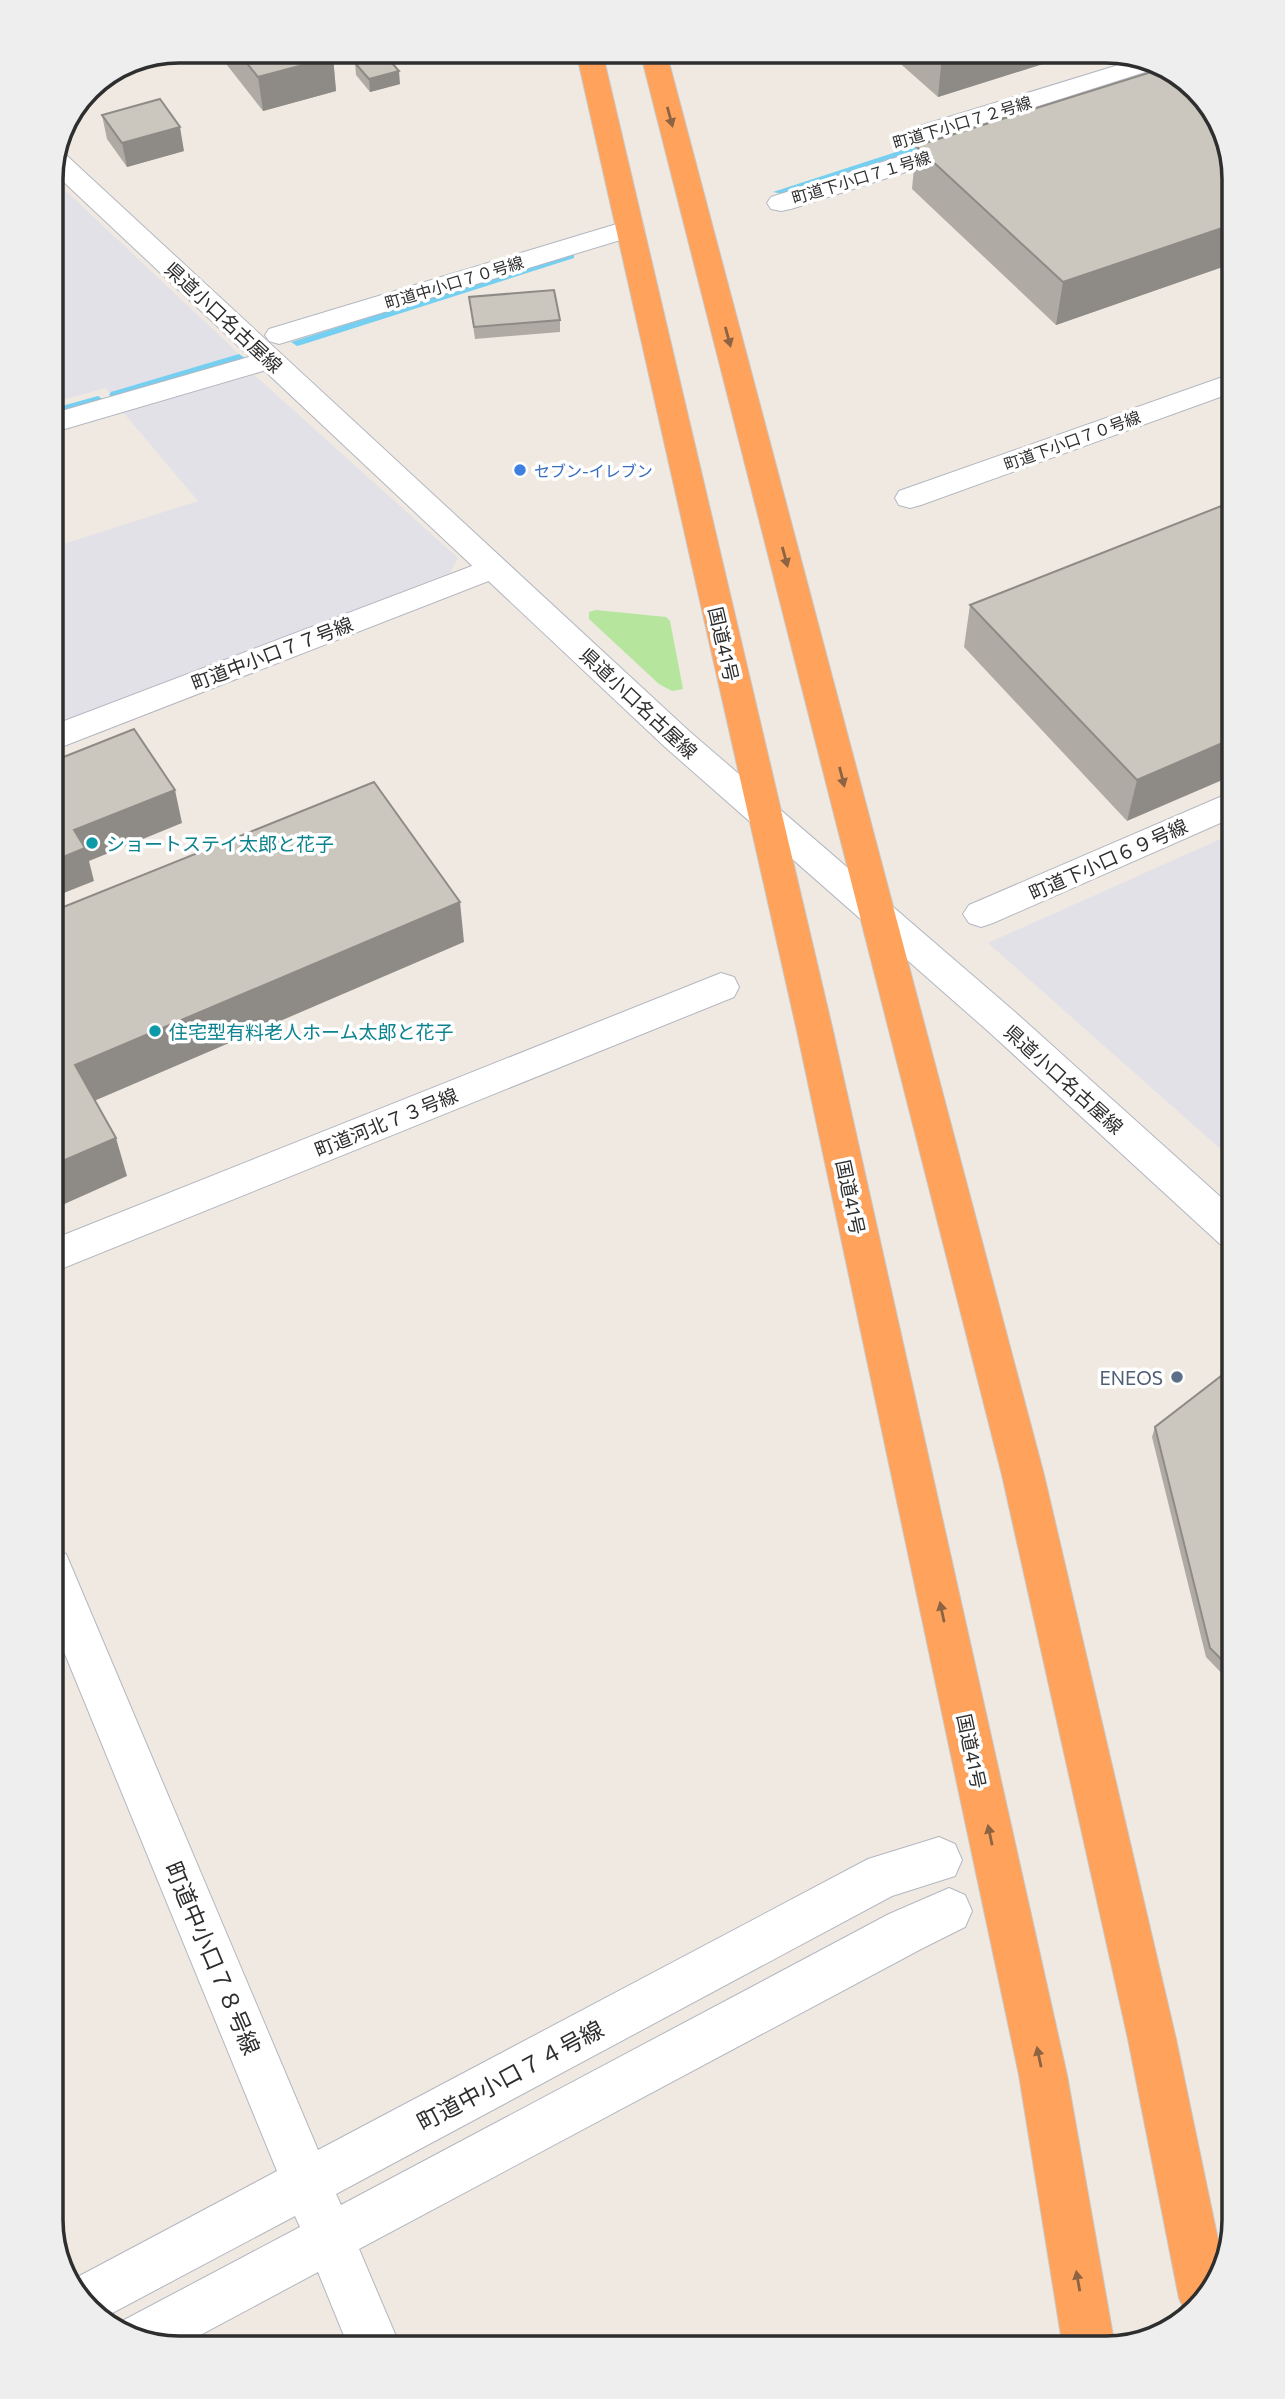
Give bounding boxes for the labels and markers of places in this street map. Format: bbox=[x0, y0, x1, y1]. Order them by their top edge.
place label: セブン-イレブン bbox=[534, 461, 653, 480]
marker: セブン-イレブン bbox=[512, 462, 528, 478]
place label: ショートステイ太郎と花子 bbox=[106, 832, 334, 855]
marker: ショートステイ太郎と花子 bbox=[84, 835, 100, 851]
place label: 住宅型有料老人ホーム太郎と花子 bbox=[169, 1020, 453, 1043]
marker: 住宅型有料老人ホーム太郎と花子 bbox=[147, 1023, 163, 1039]
place label: ENEOS bbox=[1099, 1366, 1163, 1389]
marker: ENEOS bbox=[1169, 1369, 1185, 1385]

